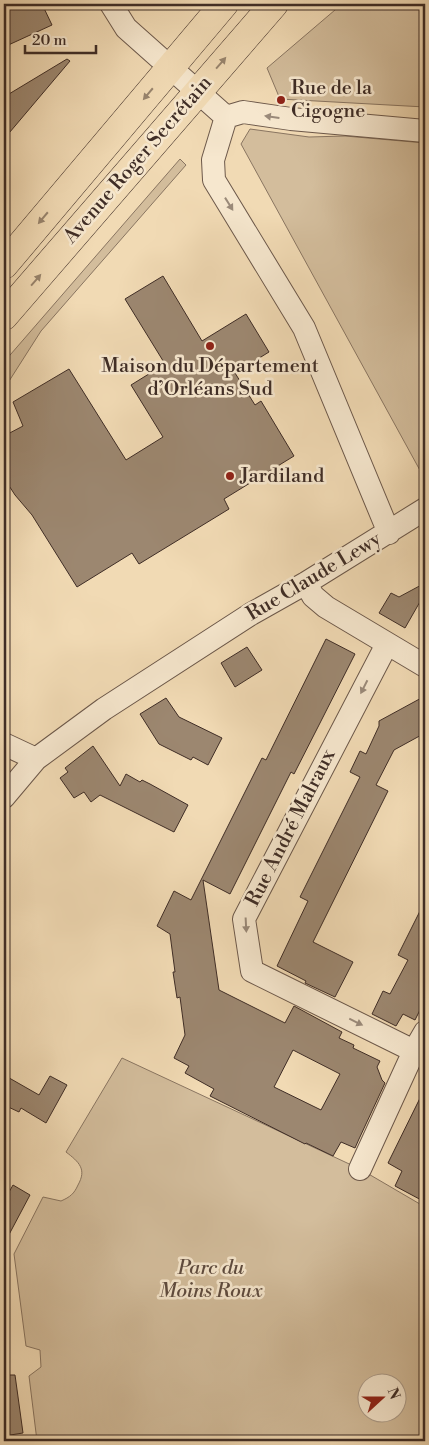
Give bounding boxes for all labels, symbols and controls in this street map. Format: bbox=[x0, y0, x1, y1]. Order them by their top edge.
scale bar bbox=[25, 22, 96, 54]
text: 20 m bbox=[32, 31, 67, 50]
one-way arrow bbox=[216, 57, 227, 70]
street label: Avenue Roger Secrétain bbox=[58, 71, 218, 250]
place label: Rue de la Cigogne bbox=[291, 76, 373, 124]
one-way arrow bbox=[142, 88, 153, 101]
marker: Rue de la Cigogne bbox=[275, 94, 287, 106]
one-way arrow bbox=[264, 112, 280, 120]
one-way arrow bbox=[224, 198, 234, 211]
one-way arrow bbox=[37, 212, 48, 225]
one-way arrow bbox=[30, 273, 41, 286]
marker: Maison du Département d’Orléans Sud bbox=[204, 340, 216, 352]
place label: Maison du Département d’Orléans Sud bbox=[101, 354, 319, 402]
place label: Jardiland bbox=[239, 464, 325, 489]
marker: Jardiland bbox=[224, 470, 236, 482]
street label: Rue Claude Lewy bbox=[242, 527, 386, 627]
one-way arrow bbox=[360, 679, 368, 694]
street label: Rue André Malraux bbox=[241, 744, 342, 911]
one-way arrow bbox=[242, 917, 250, 933]
one-way arrow bbox=[349, 1018, 363, 1026]
park label: Parc du Moins Roux bbox=[159, 1256, 263, 1304]
north arrow bbox=[356, 1372, 406, 1422]
text: N bbox=[383, 1385, 404, 1402]

